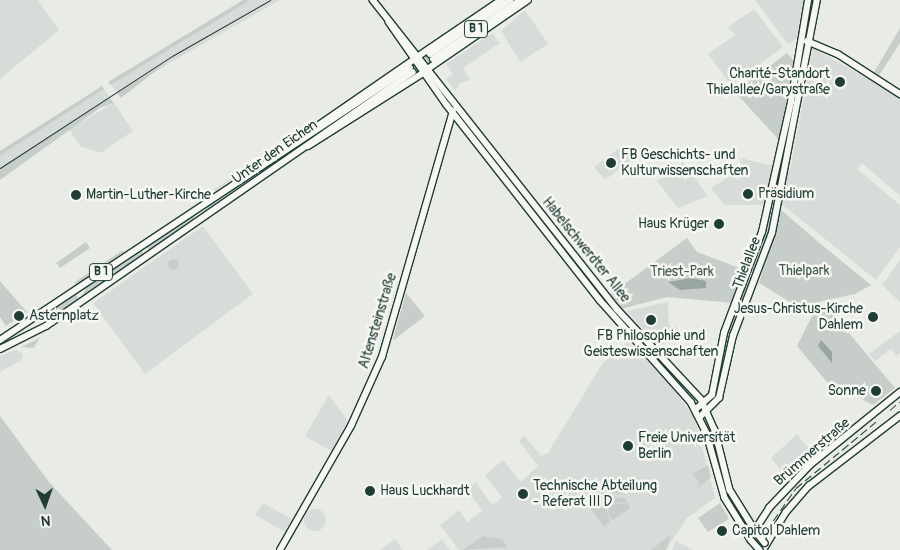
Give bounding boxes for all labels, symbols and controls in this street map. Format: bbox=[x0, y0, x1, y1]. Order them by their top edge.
road number: B 1 bbox=[464, 20, 488, 38]
place label: Charité-Standort Thielallee/Garystraße bbox=[706, 66, 830, 98]
marker: Charité-Standort Thielallee/Garystraße bbox=[834, 76, 846, 88]
street label: Unter den Eichen bbox=[229, 116, 321, 188]
place label: FB Geschichts- und Kulturwissenschaften bbox=[621, 147, 749, 180]
marker: FB Geschichts- und Kulturwissenschaften bbox=[605, 157, 617, 169]
place label: Präsidium bbox=[758, 186, 814, 202]
place label: Martin-Luther-Kirche bbox=[86, 187, 211, 203]
marker: Präsidium bbox=[742, 188, 754, 200]
marker: Martin-Luther-Kirche bbox=[70, 189, 82, 201]
street label: Habelschwerdter Allee bbox=[538, 194, 634, 306]
place label: Haus Krüger bbox=[638, 216, 709, 232]
marker: Haus Krüger bbox=[713, 218, 725, 230]
street label: Thielallee bbox=[729, 235, 765, 291]
road number: B 1 bbox=[88, 262, 114, 282]
park label: Thielpark bbox=[778, 263, 830, 279]
park label: Triest-Park bbox=[650, 264, 714, 280]
street label: Altensteinstraße bbox=[355, 271, 401, 371]
place label: Jesus-Christus-Kirche Dahlem bbox=[734, 301, 863, 334]
place label: Asternplatz bbox=[29, 308, 99, 324]
marker: Asternplatz bbox=[13, 310, 25, 322]
marker: Jesus-Christus-Kirche Dahlem bbox=[867, 311, 879, 323]
marker: FB Philosophie und Geisteswissenschaften bbox=[645, 314, 657, 326]
place label: FB Philosophie und Geisteswissenschaften bbox=[584, 328, 718, 361]
place label: Sonne bbox=[828, 383, 866, 399]
marker: Sonne bbox=[870, 385, 882, 397]
street label: Brümmerstraße bbox=[771, 415, 853, 489]
place label: Freie Universität Berlin bbox=[638, 430, 735, 462]
marker: Freie Universität Berlin bbox=[622, 440, 634, 452]
place label: Technische Abteilung - Referat III D bbox=[533, 478, 657, 511]
north arrow bbox=[20, 480, 70, 530]
place label: Haus Luckhardt bbox=[380, 483, 470, 499]
marker: Haus Luckhardt bbox=[364, 485, 376, 497]
marker: Technische Abteilung - Referat III D bbox=[517, 488, 529, 500]
text: N bbox=[41, 512, 51, 529]
place label: Capitol Dahlem bbox=[732, 523, 820, 539]
marker: Capitol Dahlem bbox=[716, 525, 728, 537]

